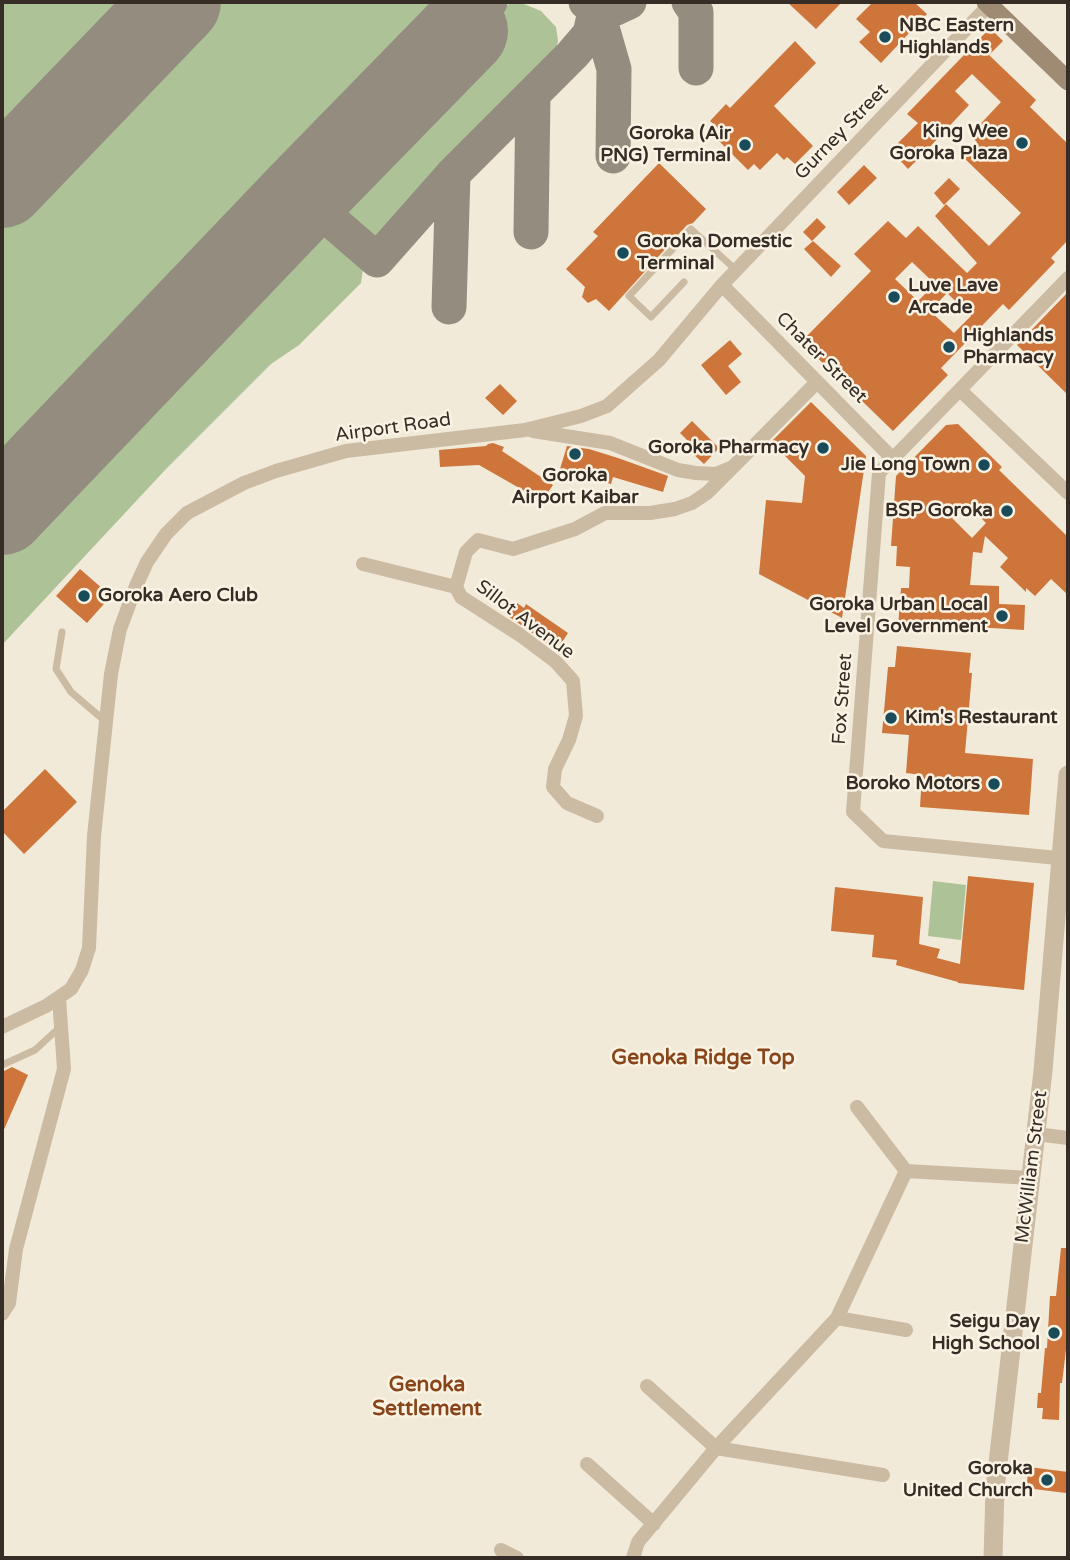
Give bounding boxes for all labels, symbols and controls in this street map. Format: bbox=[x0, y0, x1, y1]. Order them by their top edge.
place label: NBC Eastern Highlands bbox=[899, 15, 1014, 59]
marker: NBC Eastern Highlands bbox=[877, 29, 893, 45]
street label: Gurney Street bbox=[790, 79, 894, 185]
place label: King Wee Goroka Plaza bbox=[890, 121, 1008, 165]
place label: Goroka (Air PNG) Terminal bbox=[600, 123, 731, 167]
marker: King Wee Goroka Plaza bbox=[1014, 135, 1030, 151]
marker: Goroka (Air PNG) Terminal bbox=[737, 137, 753, 153]
place label: Goroka Domestic Terminal bbox=[637, 231, 792, 275]
marker: Goroka Domestic Terminal bbox=[615, 245, 631, 261]
place label: Luve Lave Arcade bbox=[908, 275, 998, 319]
marker: Luve Lave Arcade bbox=[886, 289, 902, 305]
street label: Chater Street bbox=[771, 308, 871, 408]
place label: Highlands Pharmacy bbox=[963, 325, 1054, 369]
marker: Highlands Pharmacy bbox=[941, 339, 957, 355]
street label: Airport Road bbox=[334, 409, 452, 447]
place label: Goroka Pharmacy bbox=[648, 437, 809, 459]
marker: Goroka Pharmacy bbox=[815, 440, 831, 456]
marker: Goroka Airport Kaibar bbox=[567, 446, 583, 462]
place label: Jie Long Town bbox=[841, 454, 970, 476]
marker: Jie Long Town bbox=[976, 457, 992, 473]
place label: Goroka Airport Kaibar bbox=[511, 465, 639, 509]
place label: BSP Goroka bbox=[885, 500, 993, 522]
marker: BSP Goroka bbox=[999, 503, 1015, 519]
street label: Sillot Avenue bbox=[471, 576, 579, 664]
place label: Goroka Aero Club bbox=[98, 585, 258, 607]
marker: Goroka Aero Club bbox=[76, 588, 92, 604]
place label: Goroka Urban Local Level Government bbox=[809, 594, 988, 638]
marker: Goroka Urban Local Level Government bbox=[994, 608, 1010, 624]
street label: Fox Street bbox=[828, 653, 858, 745]
place label: Kim's Restaurant bbox=[905, 707, 1057, 729]
marker: Kim's Restaurant bbox=[883, 710, 899, 726]
place label: Boroko Motors bbox=[846, 773, 980, 795]
marker: Boroko Motors bbox=[986, 776, 1002, 792]
district label: Genoka Ridge Top bbox=[611, 1045, 795, 1071]
street label: McWilliam Street bbox=[1011, 1089, 1053, 1245]
place label: Seigu Day High School bbox=[931, 1311, 1040, 1355]
marker: Seigu Day High School bbox=[1046, 1325, 1062, 1341]
district label: Genoka Settlement bbox=[372, 1372, 482, 1422]
place label: Goroka United Church bbox=[903, 1458, 1033, 1502]
marker: Goroka United Church bbox=[1039, 1472, 1055, 1488]

